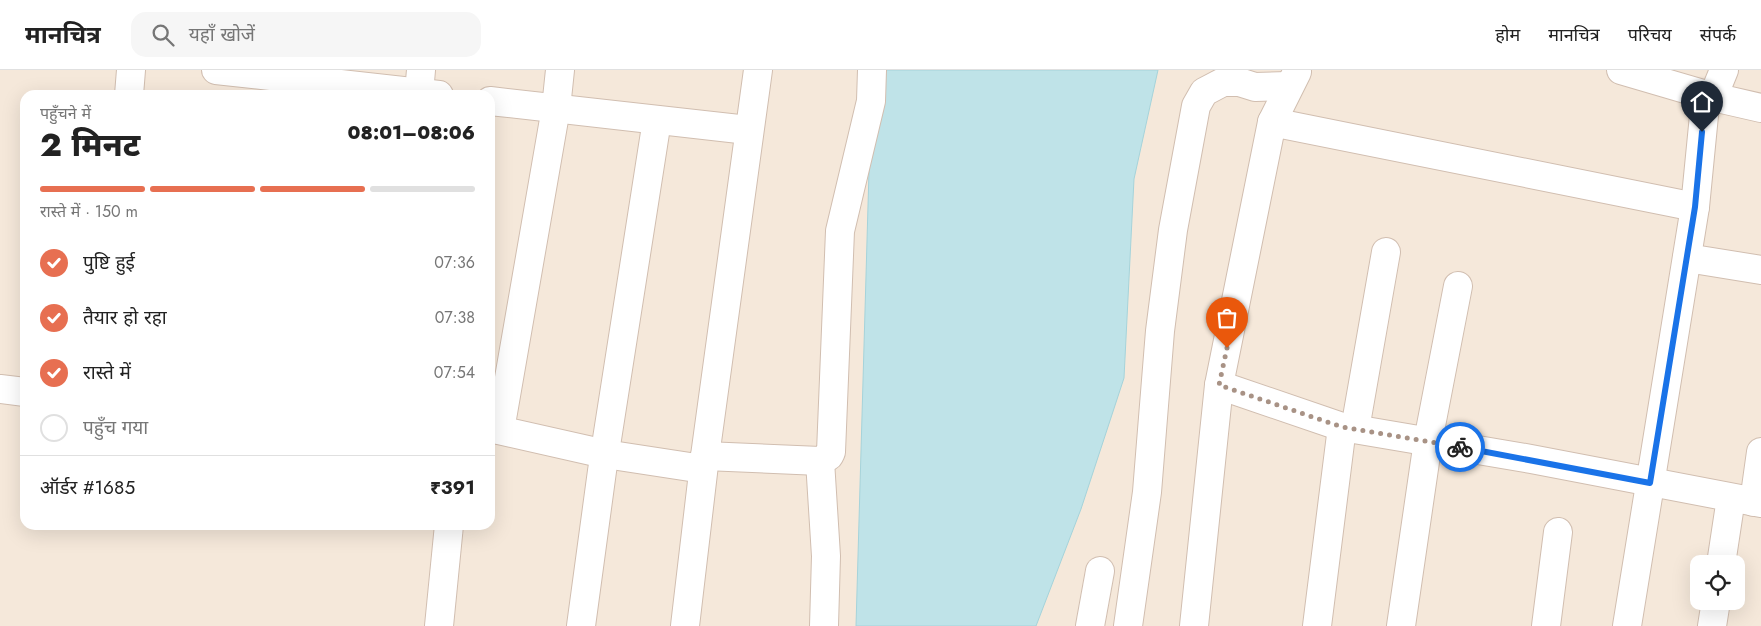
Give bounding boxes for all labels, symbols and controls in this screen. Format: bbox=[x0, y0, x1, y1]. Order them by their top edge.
search box bbox=[131, 12, 481, 57]
text: मानचित्र bbox=[25, 17, 101, 52]
icon: search bbox=[149, 21, 177, 49]
text: यहाँ खोजें bbox=[189, 21, 255, 48]
text: होम bbox=[1495, 22, 1520, 48]
text: मानचित्र bbox=[1548, 22, 1600, 48]
text: परिचय bbox=[1628, 22, 1672, 48]
text: संपर्क bbox=[1700, 22, 1736, 48]
pin bbox=[1681, 81, 1723, 132]
icon: home bbox=[1688, 88, 1716, 116]
text: पहुँचने में bbox=[40, 102, 91, 125]
text: 08:01–08:06 bbox=[348, 119, 475, 146]
text: 2 मिनट bbox=[40, 122, 140, 168]
text: रास्ते में · 150 m bbox=[40, 200, 138, 223]
icon: check bbox=[40, 249, 68, 277]
text: पुष्टि हुई bbox=[83, 249, 135, 276]
text: 07:36 bbox=[434, 251, 475, 274]
pin bbox=[1206, 297, 1248, 348]
icon: check bbox=[40, 304, 68, 332]
text: तैयार हो रहा bbox=[83, 304, 167, 331]
icon: bag bbox=[1213, 304, 1241, 332]
text: 07:38 bbox=[435, 306, 475, 329]
icon: check bbox=[40, 359, 68, 387]
text: रास्ते में bbox=[83, 359, 131, 386]
text: 07:54 bbox=[434, 361, 475, 384]
text: पहुँच गया bbox=[83, 414, 148, 441]
courier bbox=[1435, 422, 1485, 472]
icon: bike bbox=[1446, 433, 1474, 461]
text: ऑर्डर #1685 bbox=[40, 474, 135, 501]
text: ₹391 bbox=[430, 474, 475, 501]
map controls bbox=[1690, 555, 1745, 610]
button: locate bbox=[1690, 555, 1745, 610]

